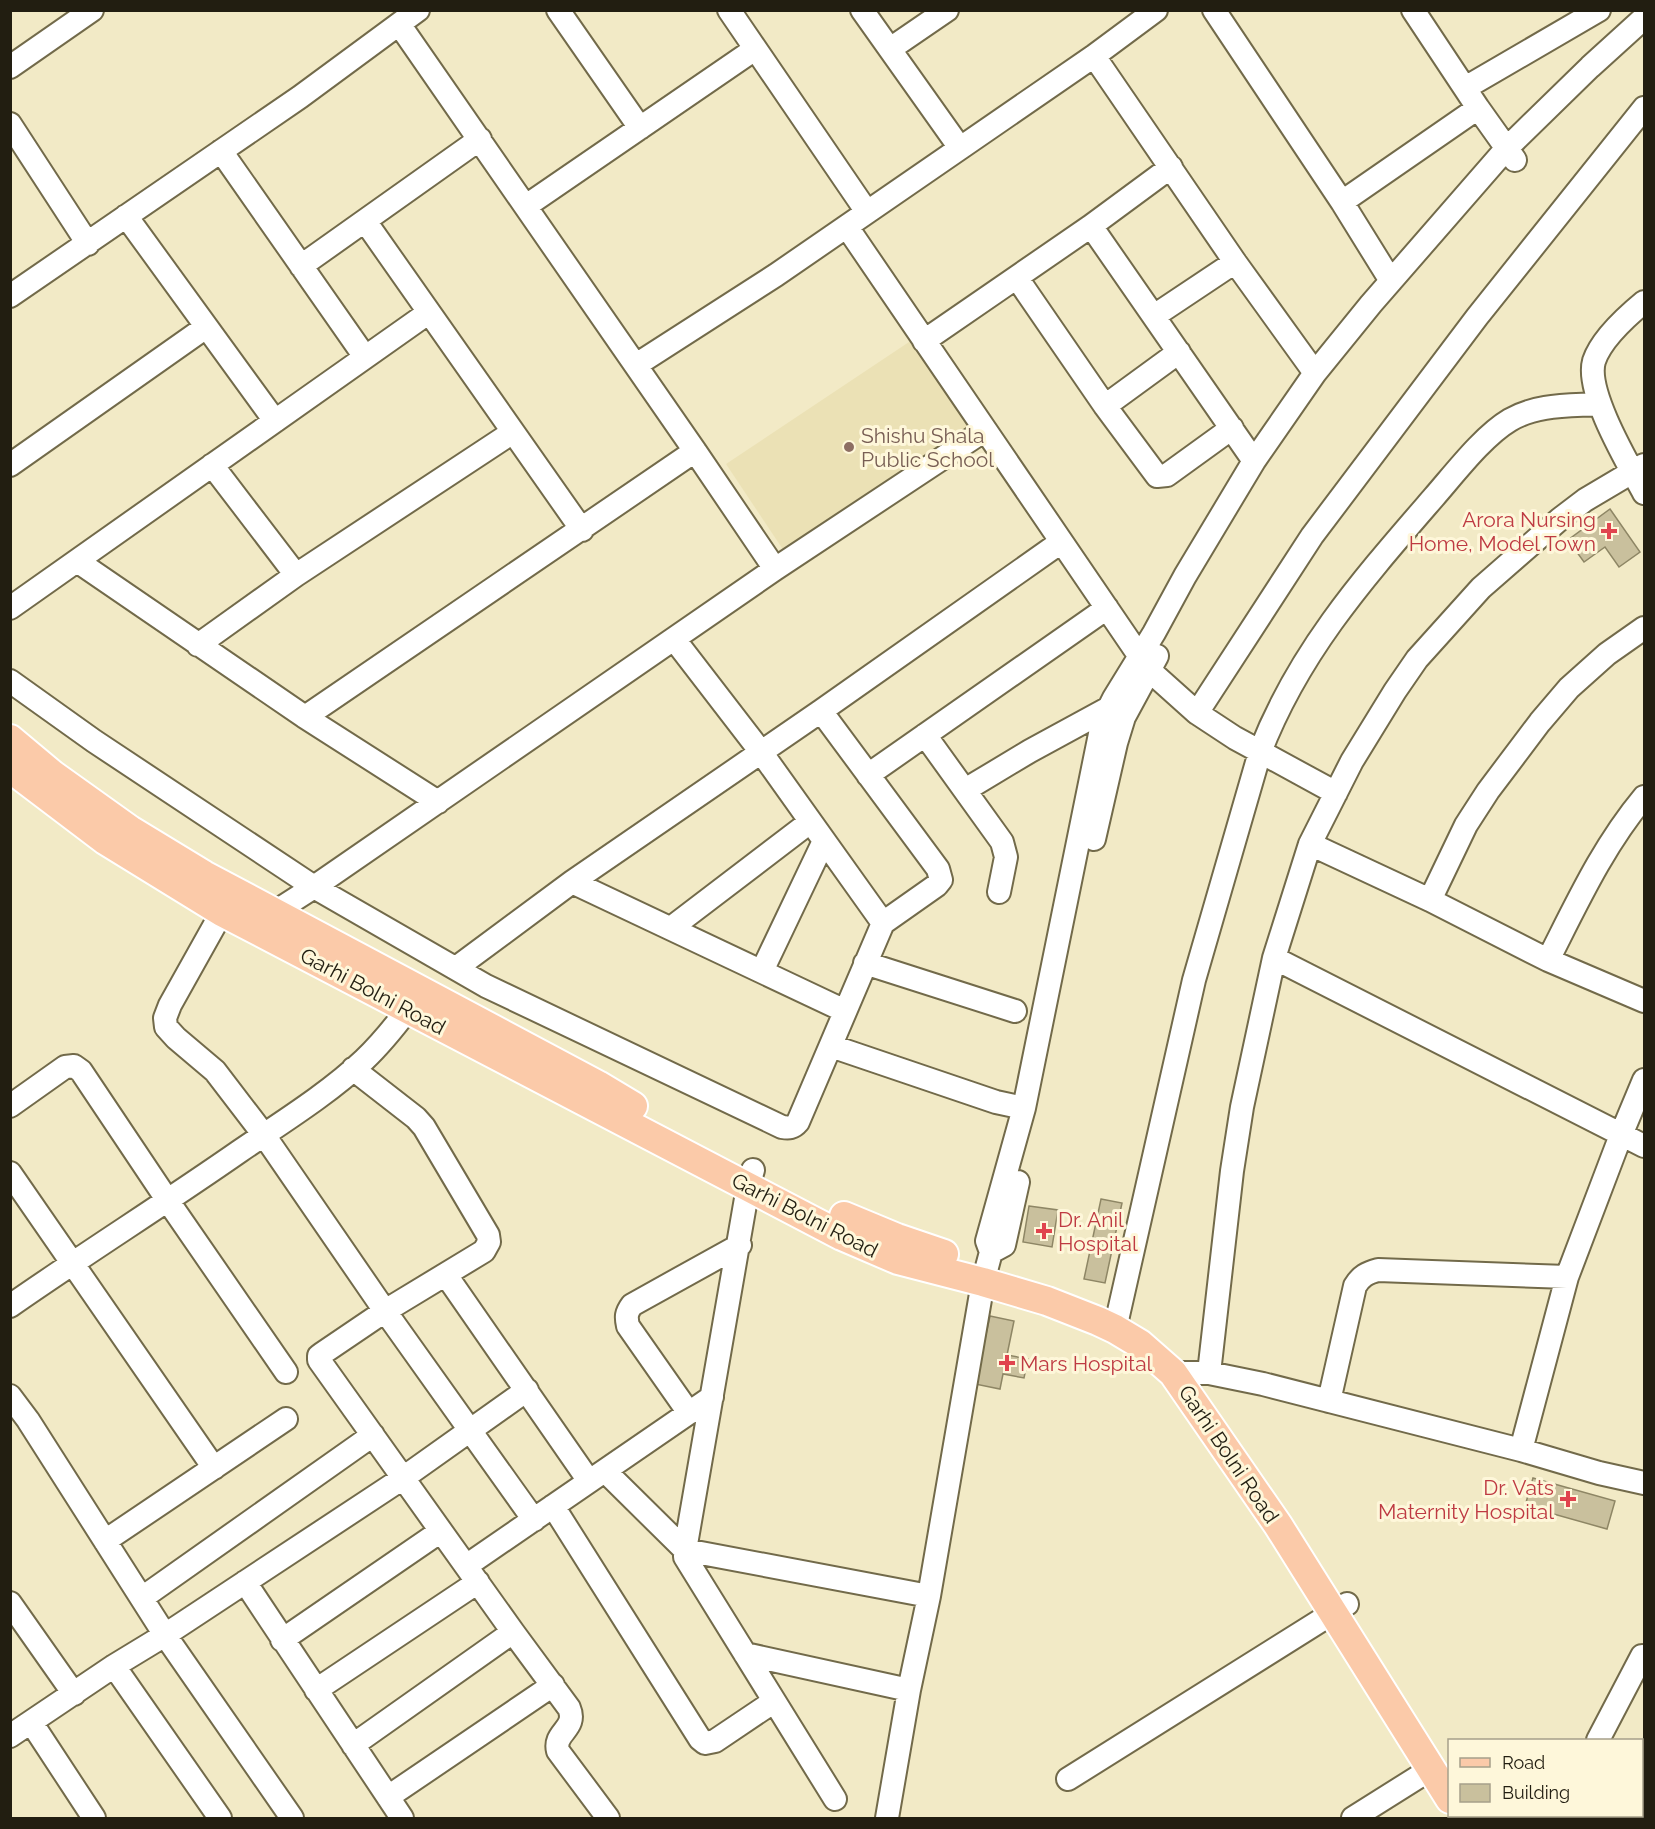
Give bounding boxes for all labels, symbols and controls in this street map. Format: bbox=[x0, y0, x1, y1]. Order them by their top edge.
place label: Shishu Shala Public School bbox=[861, 423, 994, 472]
marker: Shishu Shala Public School bbox=[842, 440, 856, 454]
place label: Arora Nursing Home, Model Town bbox=[1409, 507, 1596, 556]
marker: Arora Nursing Home, Model Town bbox=[1600, 522, 1618, 540]
street label: Garhi Bolni Road bbox=[296, 942, 450, 1040]
street label: Garhi Bolni Road bbox=[728, 1167, 882, 1263]
place label: Dr. Anil Hospital bbox=[1058, 1207, 1138, 1256]
marker: Dr. Anil Hospital bbox=[1035, 1222, 1053, 1240]
place label: Mars Hospital bbox=[1020, 1351, 1153, 1376]
marker: Mars Hospital bbox=[998, 1354, 1016, 1372]
street label: Garhi Bolni Road bbox=[1174, 1380, 1284, 1528]
place label: Dr. Vats Maternity Hospital bbox=[1378, 1475, 1554, 1524]
marker: Dr. Vats Maternity Hospital bbox=[1559, 1490, 1577, 1508]
legend bbox=[1448, 1739, 1643, 1817]
text: Road bbox=[1502, 1752, 1545, 1773]
text: Building bbox=[1502, 1782, 1570, 1803]

